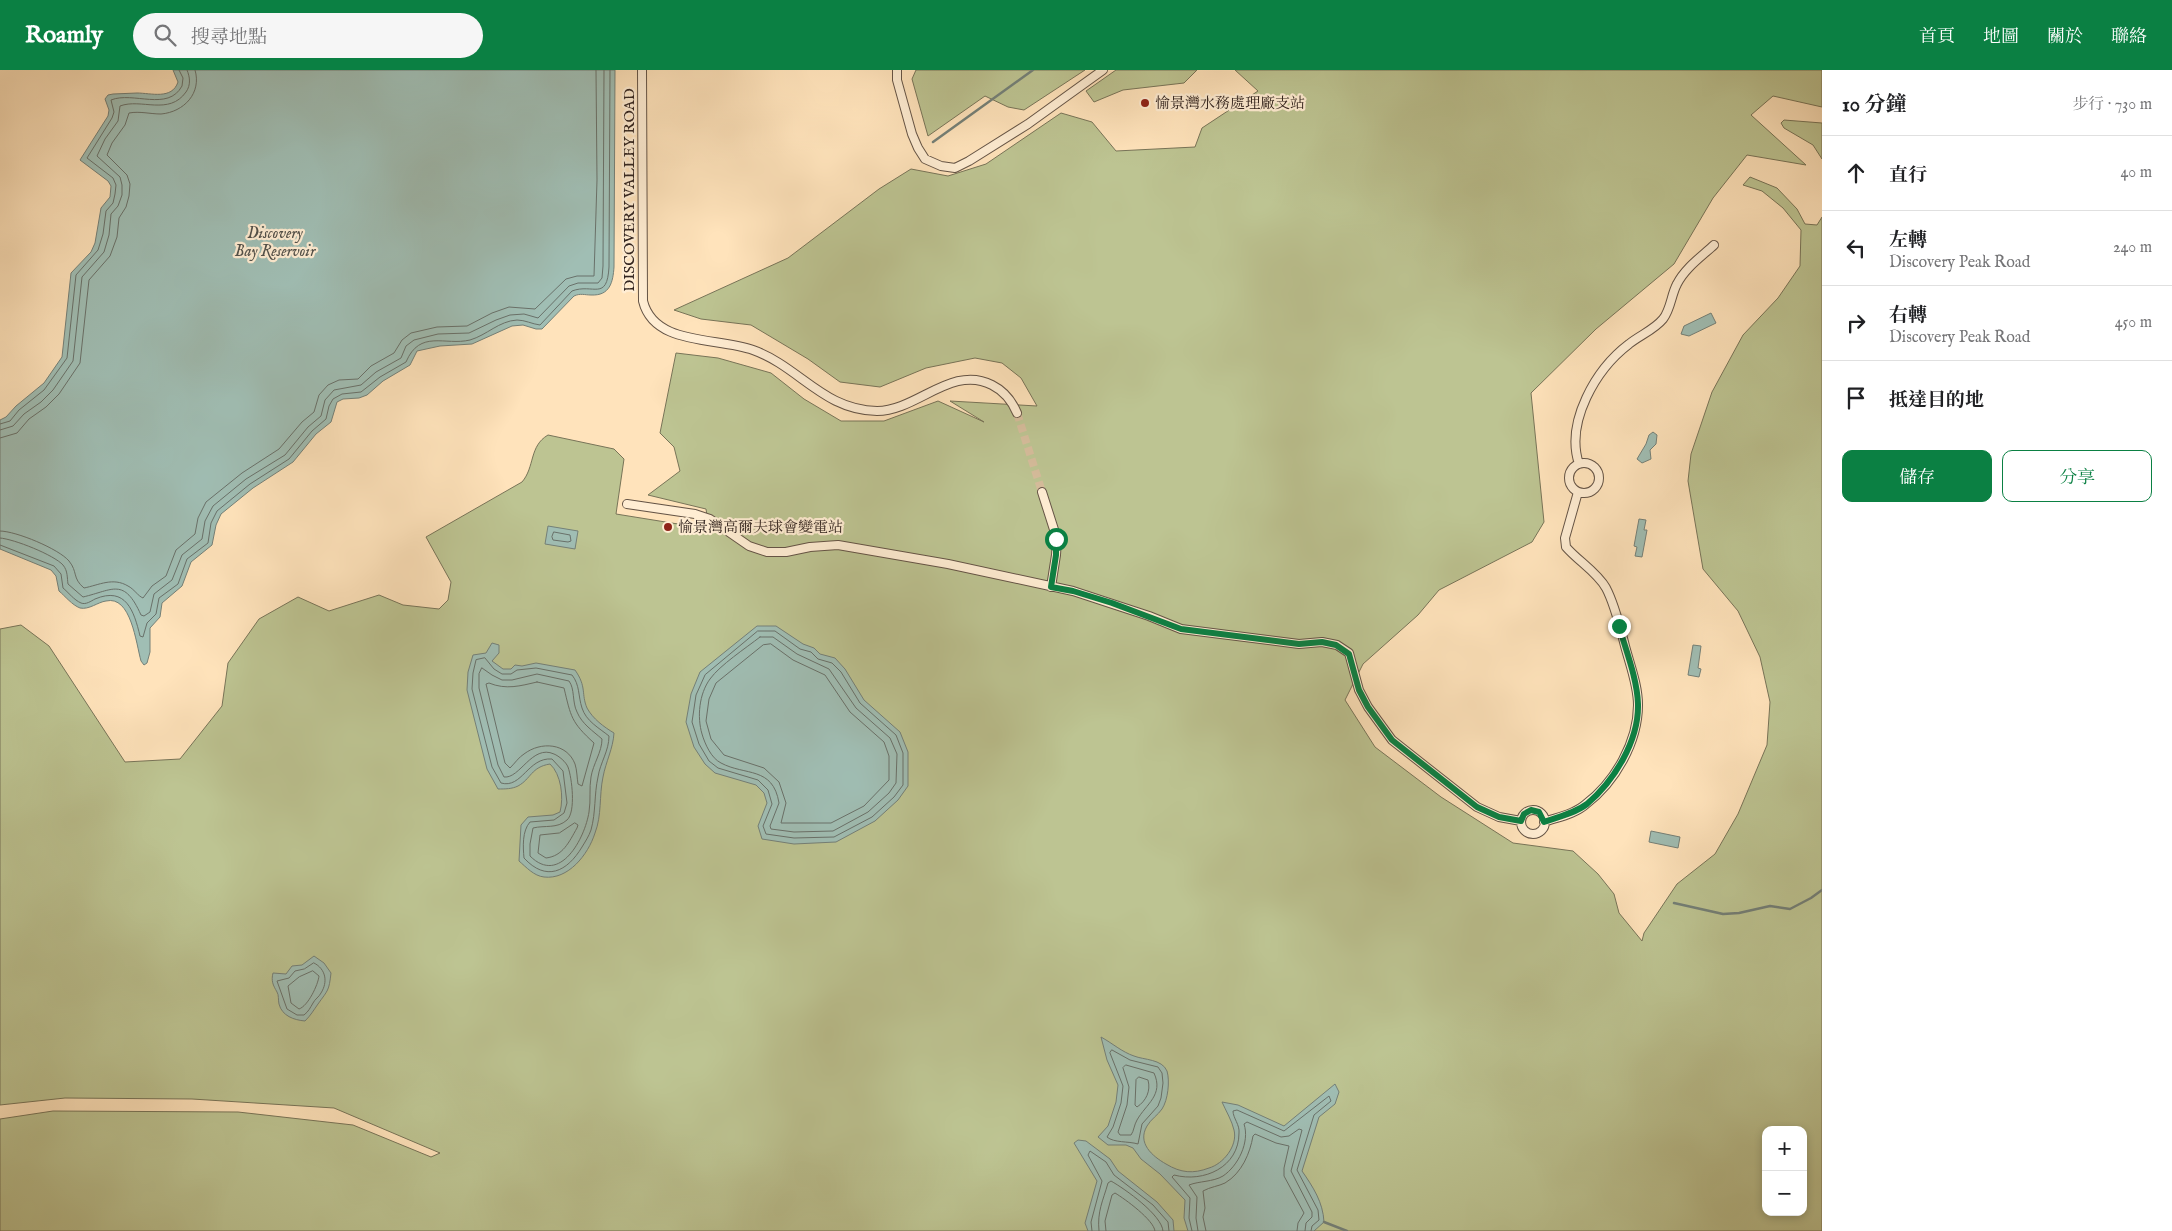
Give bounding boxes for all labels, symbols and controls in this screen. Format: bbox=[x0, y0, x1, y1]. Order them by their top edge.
search box bbox=[133, 13, 483, 58]
text: Roamly bbox=[25, 20, 103, 51]
icon: search bbox=[151, 21, 179, 49]
text: 搜尋地點 bbox=[191, 26, 267, 50]
text: 首頁 bbox=[1919, 26, 1955, 49]
text: 地圖 bbox=[1983, 26, 2019, 49]
text: 關於 bbox=[2047, 26, 2083, 49]
text: 聯絡 bbox=[2111, 26, 2147, 49]
street label: DISCOVERY VALLEY ROAD bbox=[620, 88, 639, 292]
text: 10 分鐘 bbox=[1842, 92, 1907, 119]
place label: 愉景灣水務處理廠支站 bbox=[1155, 94, 1305, 113]
text: 步行 · 730 m bbox=[2072, 95, 2152, 115]
marker: 愉景灣水務處理廠支站 bbox=[1139, 97, 1151, 109]
icon: ahead bbox=[1842, 159, 1870, 187]
text: 40 m bbox=[2120, 163, 2152, 183]
text: 直行 bbox=[1889, 164, 1927, 188]
water label: Discovery Bay Reservoir bbox=[235, 224, 317, 262]
text: 左轉 bbox=[1889, 229, 1927, 253]
icon: left bbox=[1842, 234, 1870, 262]
text: 240 m bbox=[2113, 238, 2152, 258]
text: Discovery Peak Road bbox=[1889, 253, 2030, 273]
text: 右轉 bbox=[1889, 304, 1927, 328]
icon: right bbox=[1842, 309, 1870, 337]
text: 450 m bbox=[2115, 313, 2152, 333]
text: Discovery Peak Road bbox=[1889, 328, 2030, 348]
icon: arrive bbox=[1842, 384, 1870, 412]
text: 抵達目的地 bbox=[1889, 389, 1984, 413]
button: 儲存 bbox=[1842, 450, 1992, 502]
button: 分享 bbox=[2002, 450, 2152, 502]
place label: 愉景灣高爾夫球會變電站 bbox=[678, 518, 843, 537]
marker: 愉景灣高爾夫球會變電站 bbox=[662, 521, 674, 533]
route start bbox=[1045, 528, 1068, 551]
route end bbox=[1608, 615, 1631, 638]
map controls bbox=[1762, 1126, 1807, 1216]
button: + bbox=[1762, 1126, 1807, 1171]
button: − bbox=[1762, 1171, 1807, 1216]

